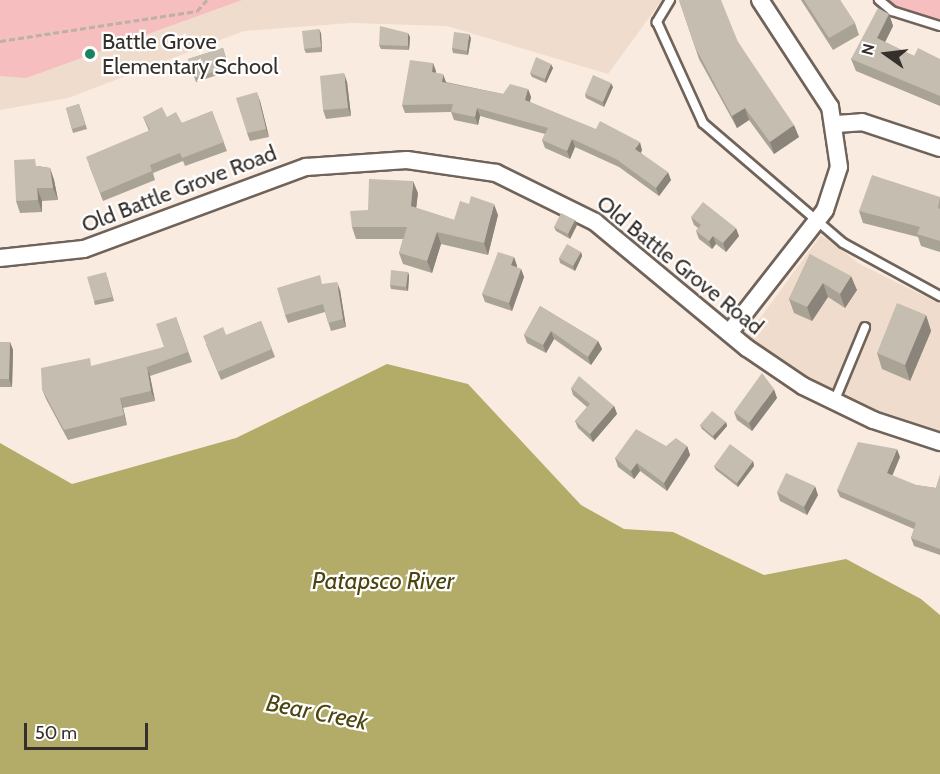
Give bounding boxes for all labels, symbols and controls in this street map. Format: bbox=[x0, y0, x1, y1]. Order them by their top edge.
north arrow bbox=[856, 24, 916, 84]
place label: Battle Grove Elementary School bbox=[102, 28, 278, 80]
text: N bbox=[857, 42, 879, 57]
marker: Battle Grove Elementary School bbox=[83, 47, 97, 61]
street label: Old Battle Grove Road bbox=[78, 140, 280, 238]
street label: Old Battle Grove Road bbox=[591, 190, 769, 340]
water label: Patapsco River bbox=[312, 567, 454, 595]
water label: Bear Creek bbox=[264, 688, 370, 736]
scale bar bbox=[27, 711, 152, 749]
text: 50 m bbox=[35, 722, 77, 744]

